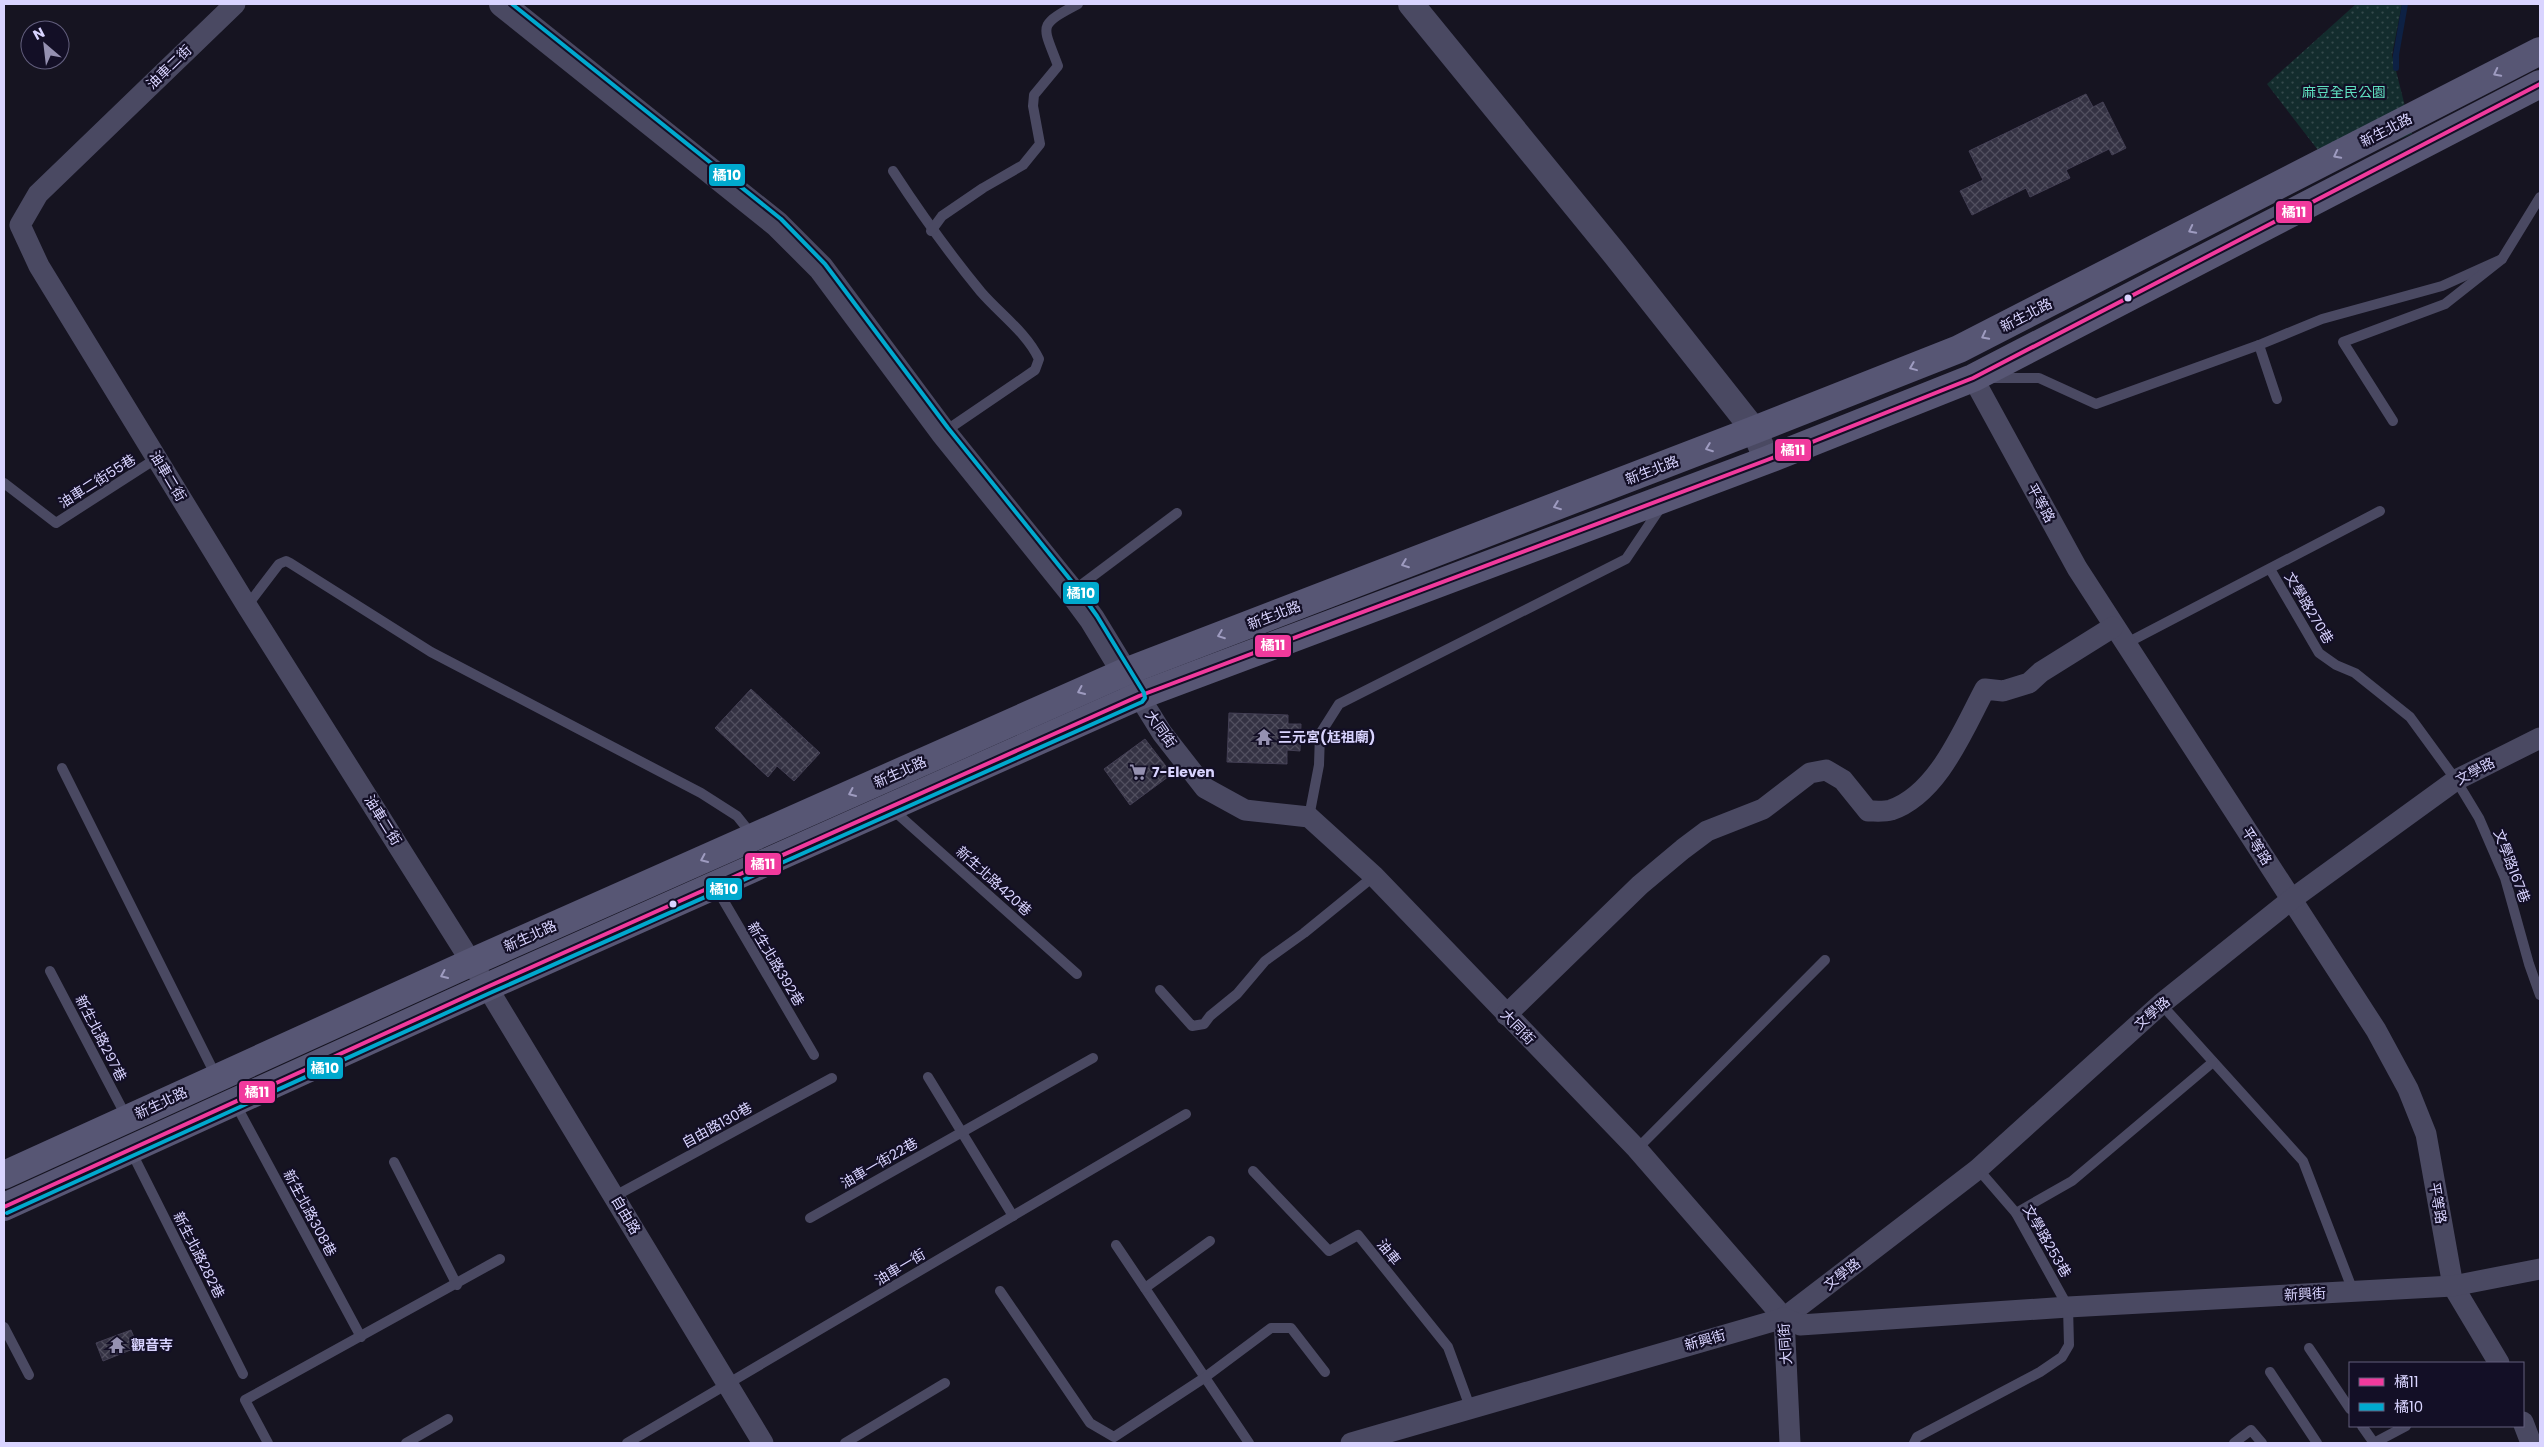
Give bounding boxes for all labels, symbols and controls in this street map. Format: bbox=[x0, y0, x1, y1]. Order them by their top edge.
north arrow bbox=[20, 20, 70, 70]
text: N bbox=[30, 22, 48, 45]
street label: 油車二街 bbox=[142, 40, 196, 94]
one-way arrow bbox=[2493, 67, 2502, 77]
park label: 麻豆全民公園 bbox=[2302, 82, 2386, 102]
street label: 新生北路 bbox=[2357, 108, 2415, 152]
one-way arrow bbox=[2333, 149, 2342, 159]
line badge: 橘10 bbox=[708, 163, 746, 187]
text: 橘10 bbox=[713, 165, 741, 185]
line badge: 橘11 bbox=[2275, 200, 2313, 224]
text: 橘11 bbox=[2282, 202, 2306, 222]
one-way arrow bbox=[2188, 224, 2197, 234]
street label: 新生北路 bbox=[1997, 293, 2055, 337]
unlabelled marker bbox=[2123, 293, 2133, 303]
one-way arrow bbox=[1981, 330, 1990, 340]
one-way arrow bbox=[1910, 362, 1918, 372]
line badge: 橘11 bbox=[1774, 438, 1812, 462]
text: 橘11 bbox=[1781, 440, 1805, 460]
one-way arrow bbox=[1705, 442, 1713, 452]
street label: 油車二街 bbox=[145, 447, 191, 505]
street label: 油車二街55巷 bbox=[55, 449, 139, 513]
street label: 新生北路 bbox=[1622, 451, 1682, 489]
street label: 平等路 bbox=[2022, 480, 2060, 526]
one-way arrow bbox=[1553, 500, 1562, 510]
one-way arrow bbox=[1401, 558, 1410, 568]
street label: 文學路270巷 bbox=[2280, 568, 2338, 648]
line badge: 橘10 bbox=[1062, 581, 1100, 605]
text: 橘10 bbox=[1067, 583, 1095, 603]
street label: 新生北路 bbox=[1244, 596, 1304, 634]
one-way arrow bbox=[1217, 629, 1225, 639]
line badge: 橘11 bbox=[1254, 634, 1292, 658]
text: 橘11 bbox=[1261, 635, 1285, 655]
one-way arrow bbox=[1077, 685, 1086, 696]
street label: 大同街 bbox=[1141, 706, 1181, 752]
temple icon: 三元宮(尪祖廟) bbox=[1254, 727, 1274, 747]
place label: 三元宮(尪祖廟) bbox=[1278, 727, 1375, 747]
street label: 新生北路 bbox=[870, 751, 930, 793]
street label: 文學路 bbox=[2452, 752, 2498, 790]
supermarket icon: 7-Eleven bbox=[1128, 762, 1148, 782]
place label: 7-Eleven bbox=[1152, 762, 1215, 782]
one-way arrow bbox=[848, 787, 857, 797]
street label: 油車二街 bbox=[360, 791, 406, 849]
street label: 平等路 bbox=[2237, 823, 2277, 869]
street label: 文學路167巷 bbox=[2489, 826, 2535, 906]
street label: 新生北路420巷 bbox=[952, 842, 1036, 920]
line badge: 橘11 bbox=[744, 852, 782, 876]
one-way arrow bbox=[700, 853, 709, 864]
text: 橘11 bbox=[751, 854, 775, 874]
line badge: 橘10 bbox=[705, 877, 743, 901]
text: 橘10 bbox=[710, 879, 738, 899]
unlabelled marker bbox=[668, 899, 678, 909]
street label: 新生北路 bbox=[500, 915, 560, 957]
street label: 新生北路392巷 bbox=[743, 918, 809, 1010]
one-way arrow bbox=[440, 969, 449, 980]
street label: 新生北路297巷 bbox=[71, 991, 131, 1085]
street label: 文學路 bbox=[2130, 992, 2174, 1034]
street label: 大同街 bbox=[1496, 1005, 1540, 1049]
line badge: 橘10 bbox=[306, 1056, 344, 1080]
text: 橘10 bbox=[311, 1058, 339, 1078]
line badge: 橘11 bbox=[238, 1080, 276, 1104]
street label: 新生北路 bbox=[131, 1082, 191, 1124]
text: 橘11 bbox=[245, 1082, 269, 1102]
street label: 自由路130巷 bbox=[678, 1097, 756, 1153]
street label: 油車一街22巷 bbox=[837, 1133, 921, 1193]
street label: 新生北路308巷 bbox=[279, 1166, 341, 1260]
street label: 平等路 bbox=[2425, 1181, 2451, 1225]
street label: 自由路 bbox=[607, 1192, 645, 1238]
street label: 文學路253巷 bbox=[2018, 1201, 2076, 1281]
street label: 新生北路282巷 bbox=[169, 1208, 229, 1302]
street label: 油車 bbox=[1372, 1235, 1406, 1269]
street label: 油車一街 bbox=[871, 1244, 929, 1290]
street label: 文學路 bbox=[1819, 1253, 1865, 1295]
street label: 新興街 bbox=[2284, 1283, 2326, 1305]
street label: 大同街 bbox=[1774, 1322, 1796, 1366]
street label: 新興街 bbox=[1682, 1325, 1728, 1355]
temple icon: 觀音寺 bbox=[107, 1335, 127, 1355]
place label: 觀音寺 bbox=[131, 1335, 173, 1355]
legend bbox=[2349, 1362, 2524, 1427]
text: 橘11 bbox=[2394, 1371, 2419, 1392]
text: 橘10 bbox=[2394, 1396, 2423, 1417]

